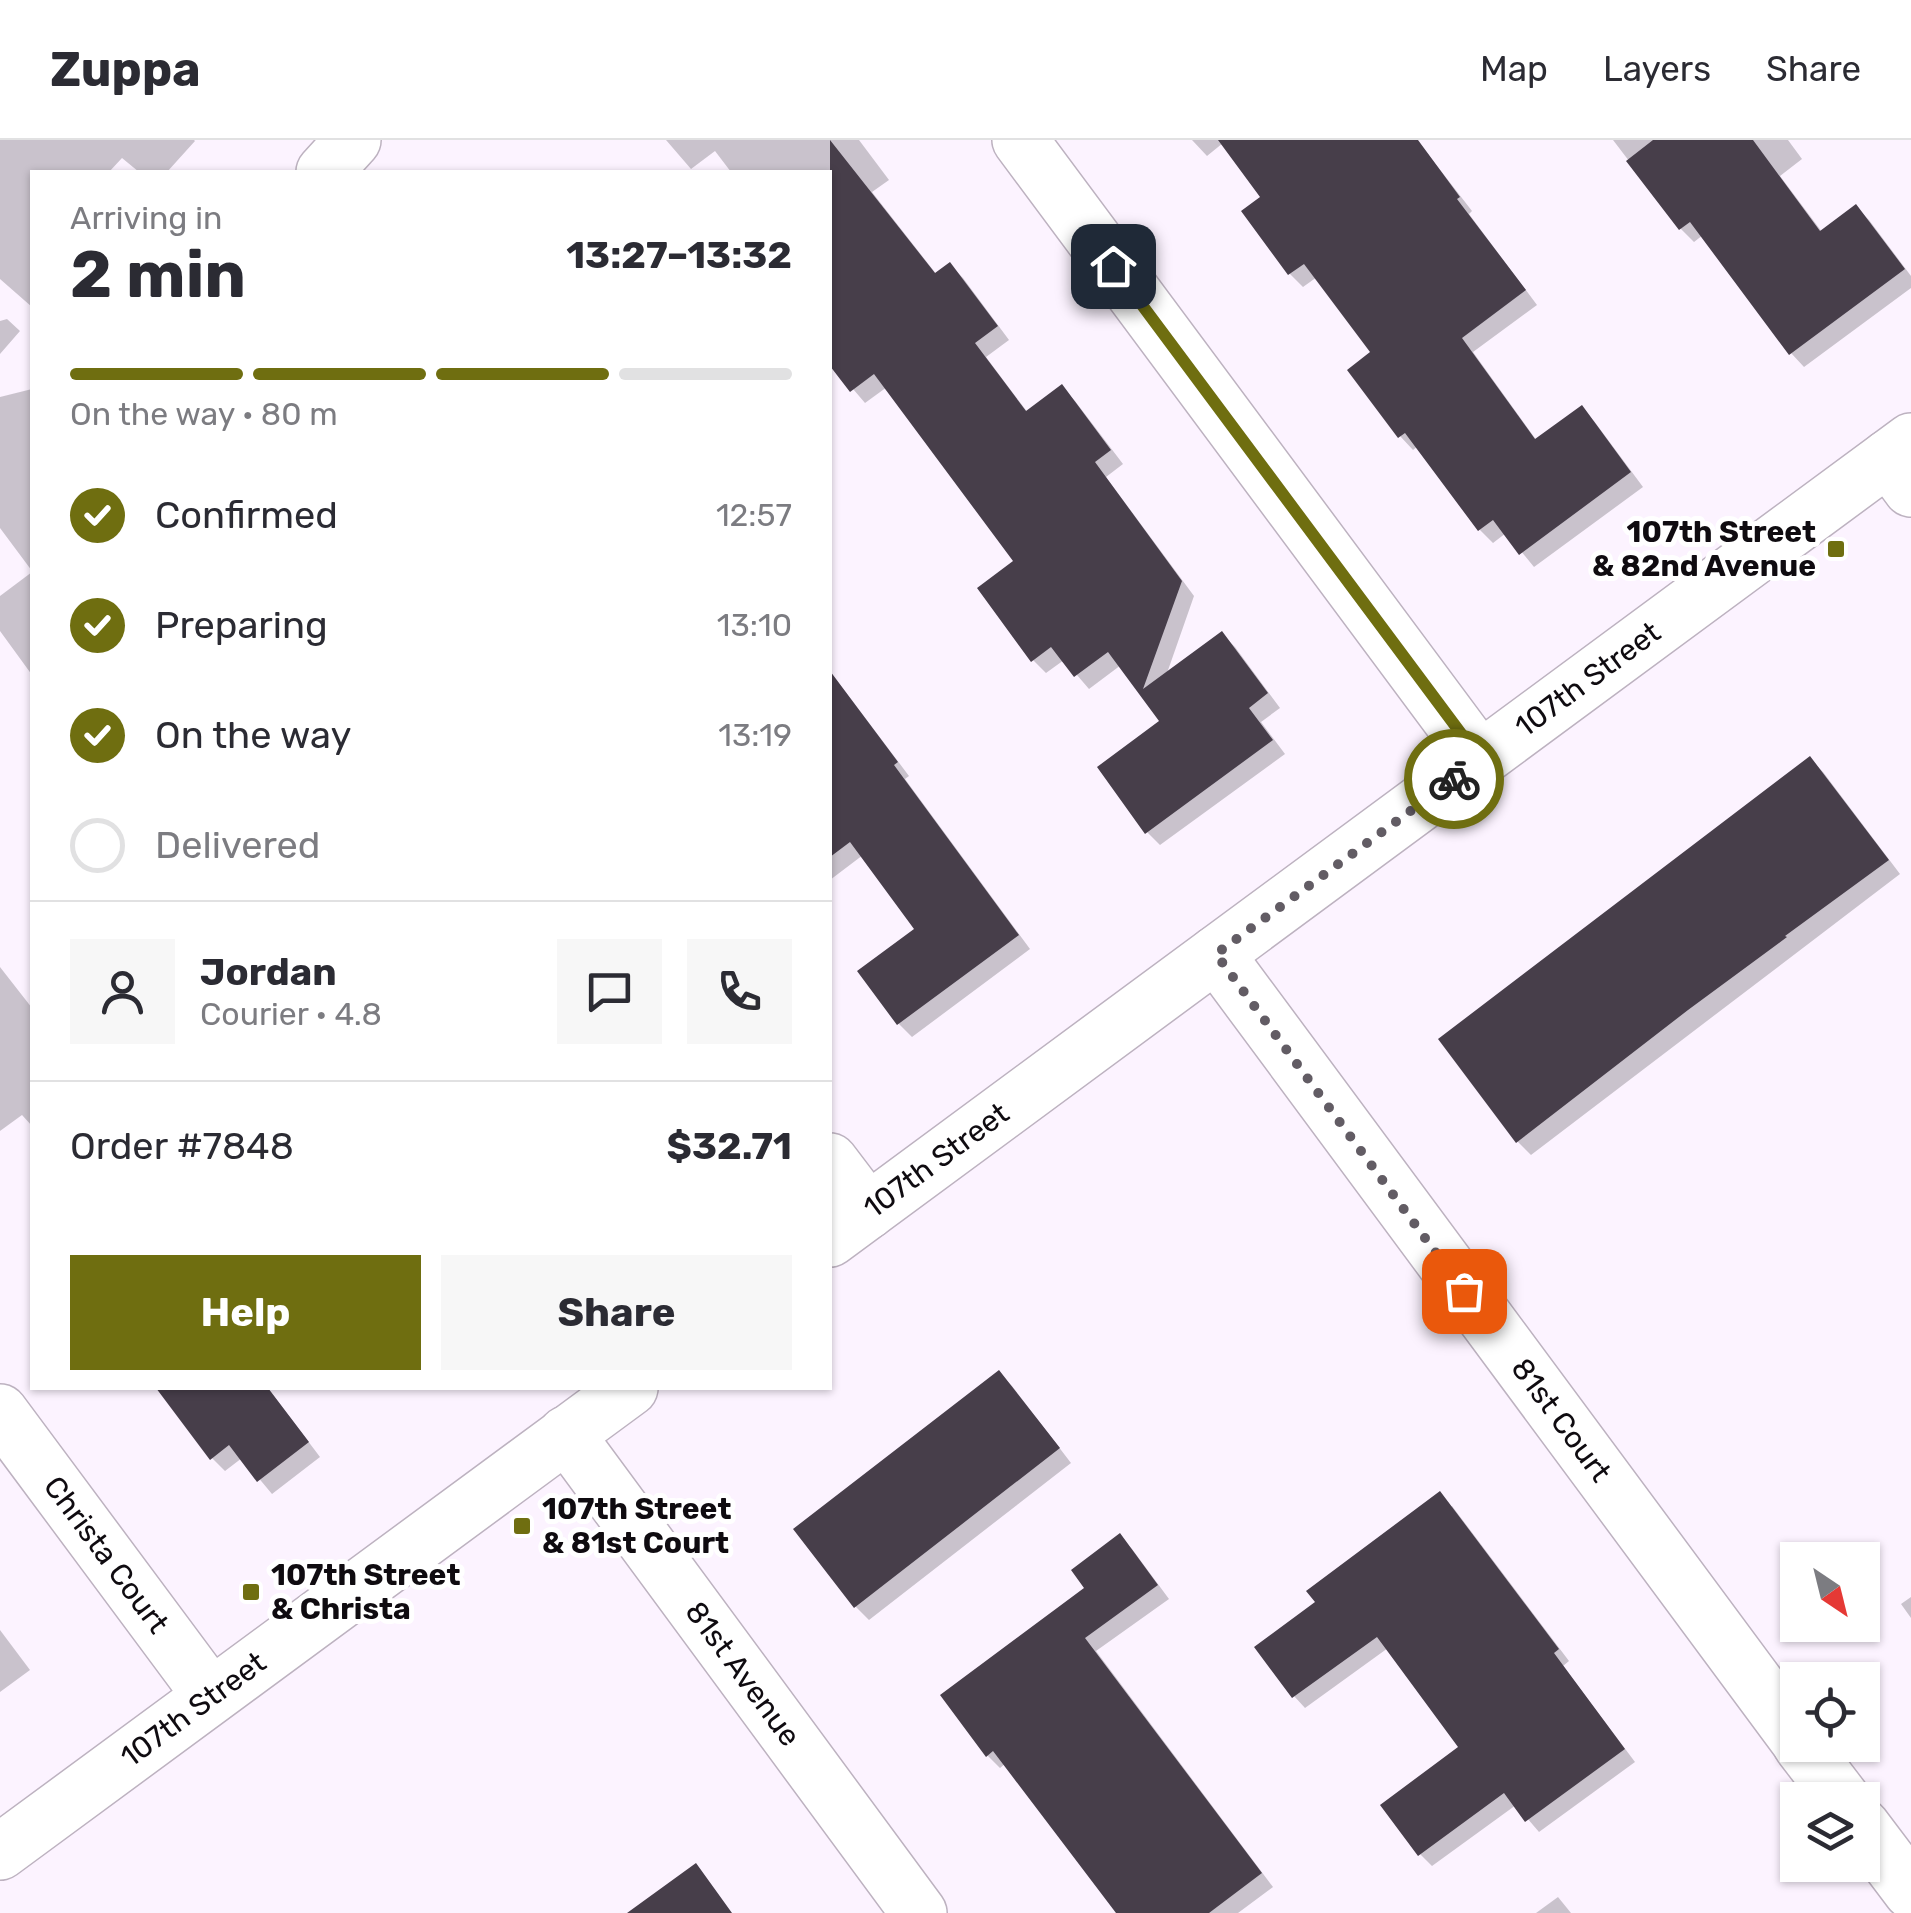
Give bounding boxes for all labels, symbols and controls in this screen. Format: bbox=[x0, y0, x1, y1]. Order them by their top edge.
text: Zuppa bbox=[50, 41, 201, 98]
text: Map bbox=[1480, 48, 1548, 90]
text: Layers bbox=[1603, 48, 1711, 90]
text: Share bbox=[1766, 48, 1861, 90]
text: Arriving in bbox=[70, 199, 222, 237]
pin bbox=[1071, 224, 1156, 309]
text: 13:27–13:32 bbox=[566, 232, 792, 278]
text: 2 min bbox=[70, 236, 246, 313]
icon: home bbox=[1086, 239, 1141, 294]
text: On the way · 80 m bbox=[70, 395, 338, 433]
icon: check bbox=[70, 488, 125, 543]
text: Confirmed bbox=[155, 492, 338, 538]
text: 12:57 bbox=[716, 496, 792, 534]
place label: 107th Street & 82nd Avenue bbox=[1592, 514, 1816, 584]
marker: 107th Street & 82nd Avenue bbox=[1825, 538, 1847, 560]
icon: check bbox=[70, 598, 125, 653]
text: Preparing bbox=[155, 602, 328, 648]
text: 13:10 bbox=[717, 606, 792, 644]
street label: 107th Street bbox=[1508, 614, 1668, 745]
icon: check bbox=[70, 708, 125, 763]
text: On the way bbox=[155, 712, 351, 758]
text: 13:19 bbox=[718, 716, 792, 754]
courier bbox=[1404, 729, 1504, 829]
icon: bike bbox=[1427, 752, 1482, 807]
text: Delivered bbox=[155, 822, 320, 868]
button: person bbox=[70, 939, 175, 1044]
button: chat bbox=[557, 939, 662, 1044]
button: phone bbox=[687, 939, 792, 1044]
text: Jordan bbox=[200, 949, 337, 995]
text: Courier · 4.8 bbox=[200, 995, 382, 1033]
street label: 107th Street bbox=[857, 1095, 1016, 1226]
text: Order #7848 bbox=[70, 1123, 294, 1169]
text: $32.71 bbox=[667, 1123, 792, 1169]
pin bbox=[1422, 1249, 1507, 1334]
button: Help bbox=[70, 1255, 421, 1370]
button: Share bbox=[441, 1255, 792, 1370]
icon: bag bbox=[1437, 1264, 1492, 1319]
street label: 81st Court bbox=[1504, 1351, 1619, 1489]
street label: Christa Court bbox=[36, 1469, 176, 1641]
place label: 107th Street & 81st Court bbox=[542, 1491, 731, 1561]
marker: 107th Street & 81st Court bbox=[511, 1515, 533, 1537]
north arrow bbox=[1780, 1542, 1880, 1642]
map controls bbox=[1780, 1542, 1880, 1882]
place label: 107th Street & Christa bbox=[271, 1557, 460, 1627]
marker: 107th Street & Christa bbox=[240, 1581, 262, 1603]
street label: 81st Avenue bbox=[678, 1595, 808, 1753]
street label: 107th Street bbox=[114, 1644, 273, 1775]
button: locate bbox=[1780, 1662, 1880, 1762]
button: layers bbox=[1780, 1782, 1880, 1882]

